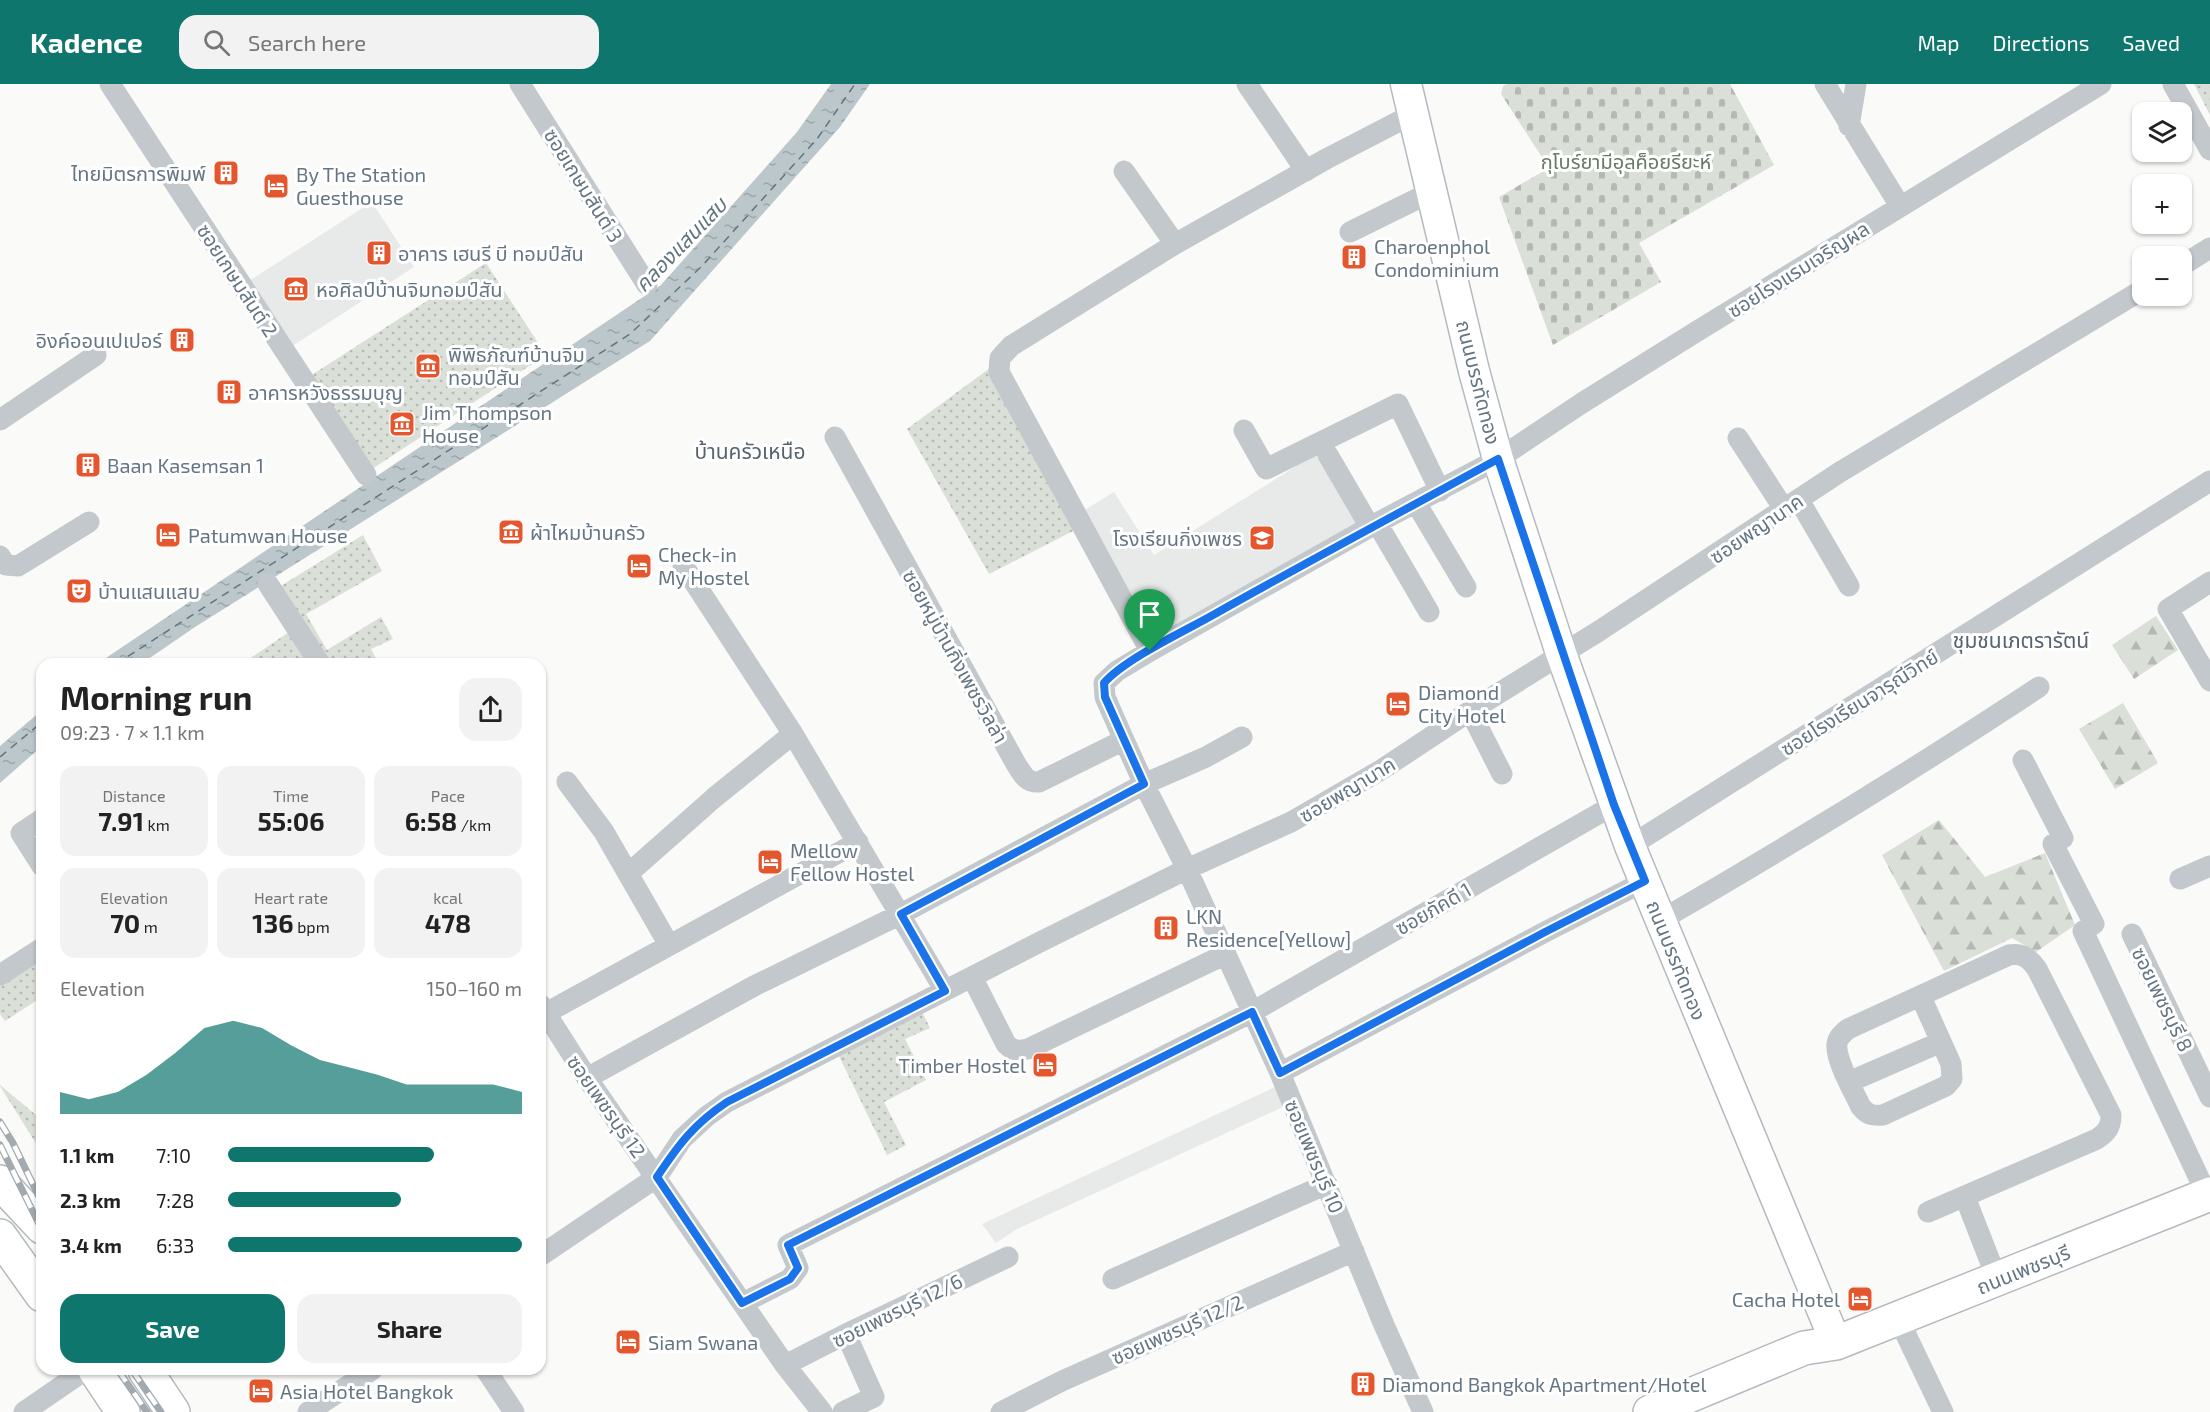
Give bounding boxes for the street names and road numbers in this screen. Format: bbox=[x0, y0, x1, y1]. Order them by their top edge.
street label: ซอยเกษมสันต์ 3 bbox=[540, 124, 628, 246]
street label: ซอยโรงแรมเจริญผล bbox=[1723, 216, 1873, 322]
street label: ซอยเกษมสันต์ 2 bbox=[193, 219, 283, 341]
street label: ถนนบรรทัดทอง bbox=[1452, 317, 1506, 447]
street label: ซอยพญานาค bbox=[1705, 488, 1807, 568]
street label: ซอยหมู่บ้านกิ่งเพชรวิลล่า bbox=[897, 565, 1014, 748]
street label: ซอยโรงเรียนจารุณีวิทย์ bbox=[1776, 644, 1943, 761]
street label: ซอยพญานาค bbox=[1295, 751, 1399, 827]
street label: ซอยภัคดี 1 bbox=[1391, 877, 1475, 939]
street label: ถนนบรรทัดทอง bbox=[1642, 897, 1712, 1023]
street label: ซอยเพชรบุรี 8 bbox=[2127, 943, 2199, 1056]
street label: ซอยเพชรบุรี 12 bbox=[562, 1050, 651, 1163]
street label: ซอยเพชรบุรี 10 bbox=[1279, 1096, 1350, 1217]
street label: ถนนเพชรบุรี bbox=[1973, 1239, 2074, 1300]
street label: ซอยเพชรบุรี 12/6 bbox=[828, 1268, 966, 1353]
street label: ซอยเพชรบุรี 12/2 bbox=[1107, 1289, 1247, 1370]

